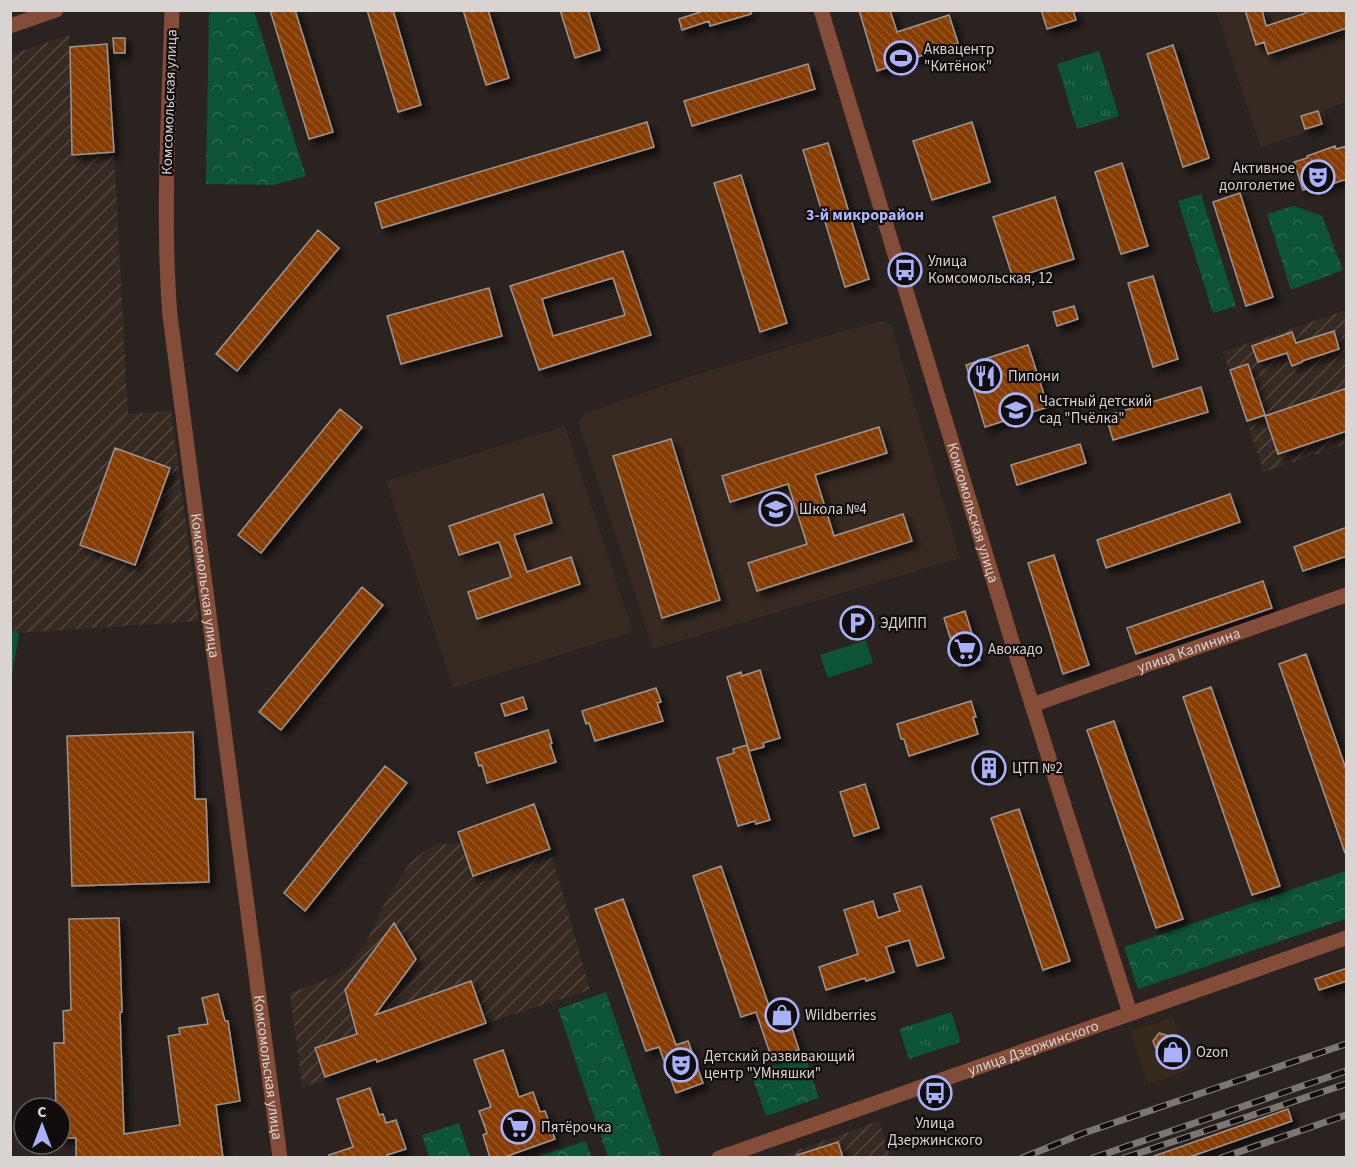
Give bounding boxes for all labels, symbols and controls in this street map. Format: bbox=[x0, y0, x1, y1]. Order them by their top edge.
street label: Комсомольская улица bbox=[156, 29, 183, 175]
place label: Аквацентр "Китёнок" bbox=[924, 39, 994, 77]
sports icon: Аквацентр "Китёнок" bbox=[883, 40, 919, 76]
place label: Активное долголетие bbox=[1219, 158, 1295, 196]
theatre icon: Активное долголетие bbox=[1300, 159, 1336, 195]
district label: 3-й микрорайон bbox=[806, 204, 924, 226]
place label: Улица Комсомольская, 12 bbox=[928, 251, 1053, 289]
bus stop icon: Улица Комсомольская, 12 bbox=[887, 252, 923, 288]
restaurant icon: Пипони bbox=[967, 358, 1003, 394]
place label: Пипони bbox=[1008, 366, 1059, 387]
place label: Частный детский сад "Пчёлка" bbox=[1039, 391, 1152, 429]
school or university icon: Частный детский сад "Пчёлка" bbox=[998, 392, 1034, 428]
street label: Комсомольская улица bbox=[941, 440, 1004, 585]
school or university icon: Школа №4 bbox=[758, 491, 794, 527]
place label: Школа №4 bbox=[799, 499, 867, 520]
street label: Комсомольская улица bbox=[185, 512, 225, 659]
parking icon: ЭДИПП bbox=[839, 605, 875, 641]
place label: ЭДИПП bbox=[880, 613, 927, 634]
street label: улица Калинина bbox=[1134, 623, 1243, 678]
supermarket icon: Авокадо bbox=[947, 631, 983, 667]
place label: Авокадо bbox=[988, 639, 1043, 660]
building icon: ЦТП №2 bbox=[971, 750, 1007, 786]
place label: ЦТП №2 bbox=[1012, 758, 1063, 779]
street label: Комсомольская улица bbox=[248, 994, 288, 1141]
shop icon: Wildberries bbox=[764, 997, 800, 1033]
place label: Wildberries bbox=[805, 1005, 876, 1026]
street label: улица Дзержинского bbox=[965, 1016, 1102, 1081]
shop icon: Ozon bbox=[1155, 1034, 1191, 1070]
place label: Ozon bbox=[1196, 1042, 1228, 1063]
place label: Детский развивающий центр "УМняшки" bbox=[704, 1046, 855, 1084]
theatre icon: Детский развивающий центр "УМняшки" bbox=[663, 1047, 699, 1083]
bus stop icon: Улица Дзержинского bbox=[917, 1075, 953, 1111]
north arrow bbox=[12, 1096, 72, 1156]
text: С bbox=[37, 1101, 47, 1123]
supermarket icon: Пятёрочка bbox=[500, 1109, 536, 1145]
place label: Улица Дзержинского bbox=[887, 1113, 983, 1151]
place label: Пятёрочка bbox=[541, 1117, 612, 1138]

